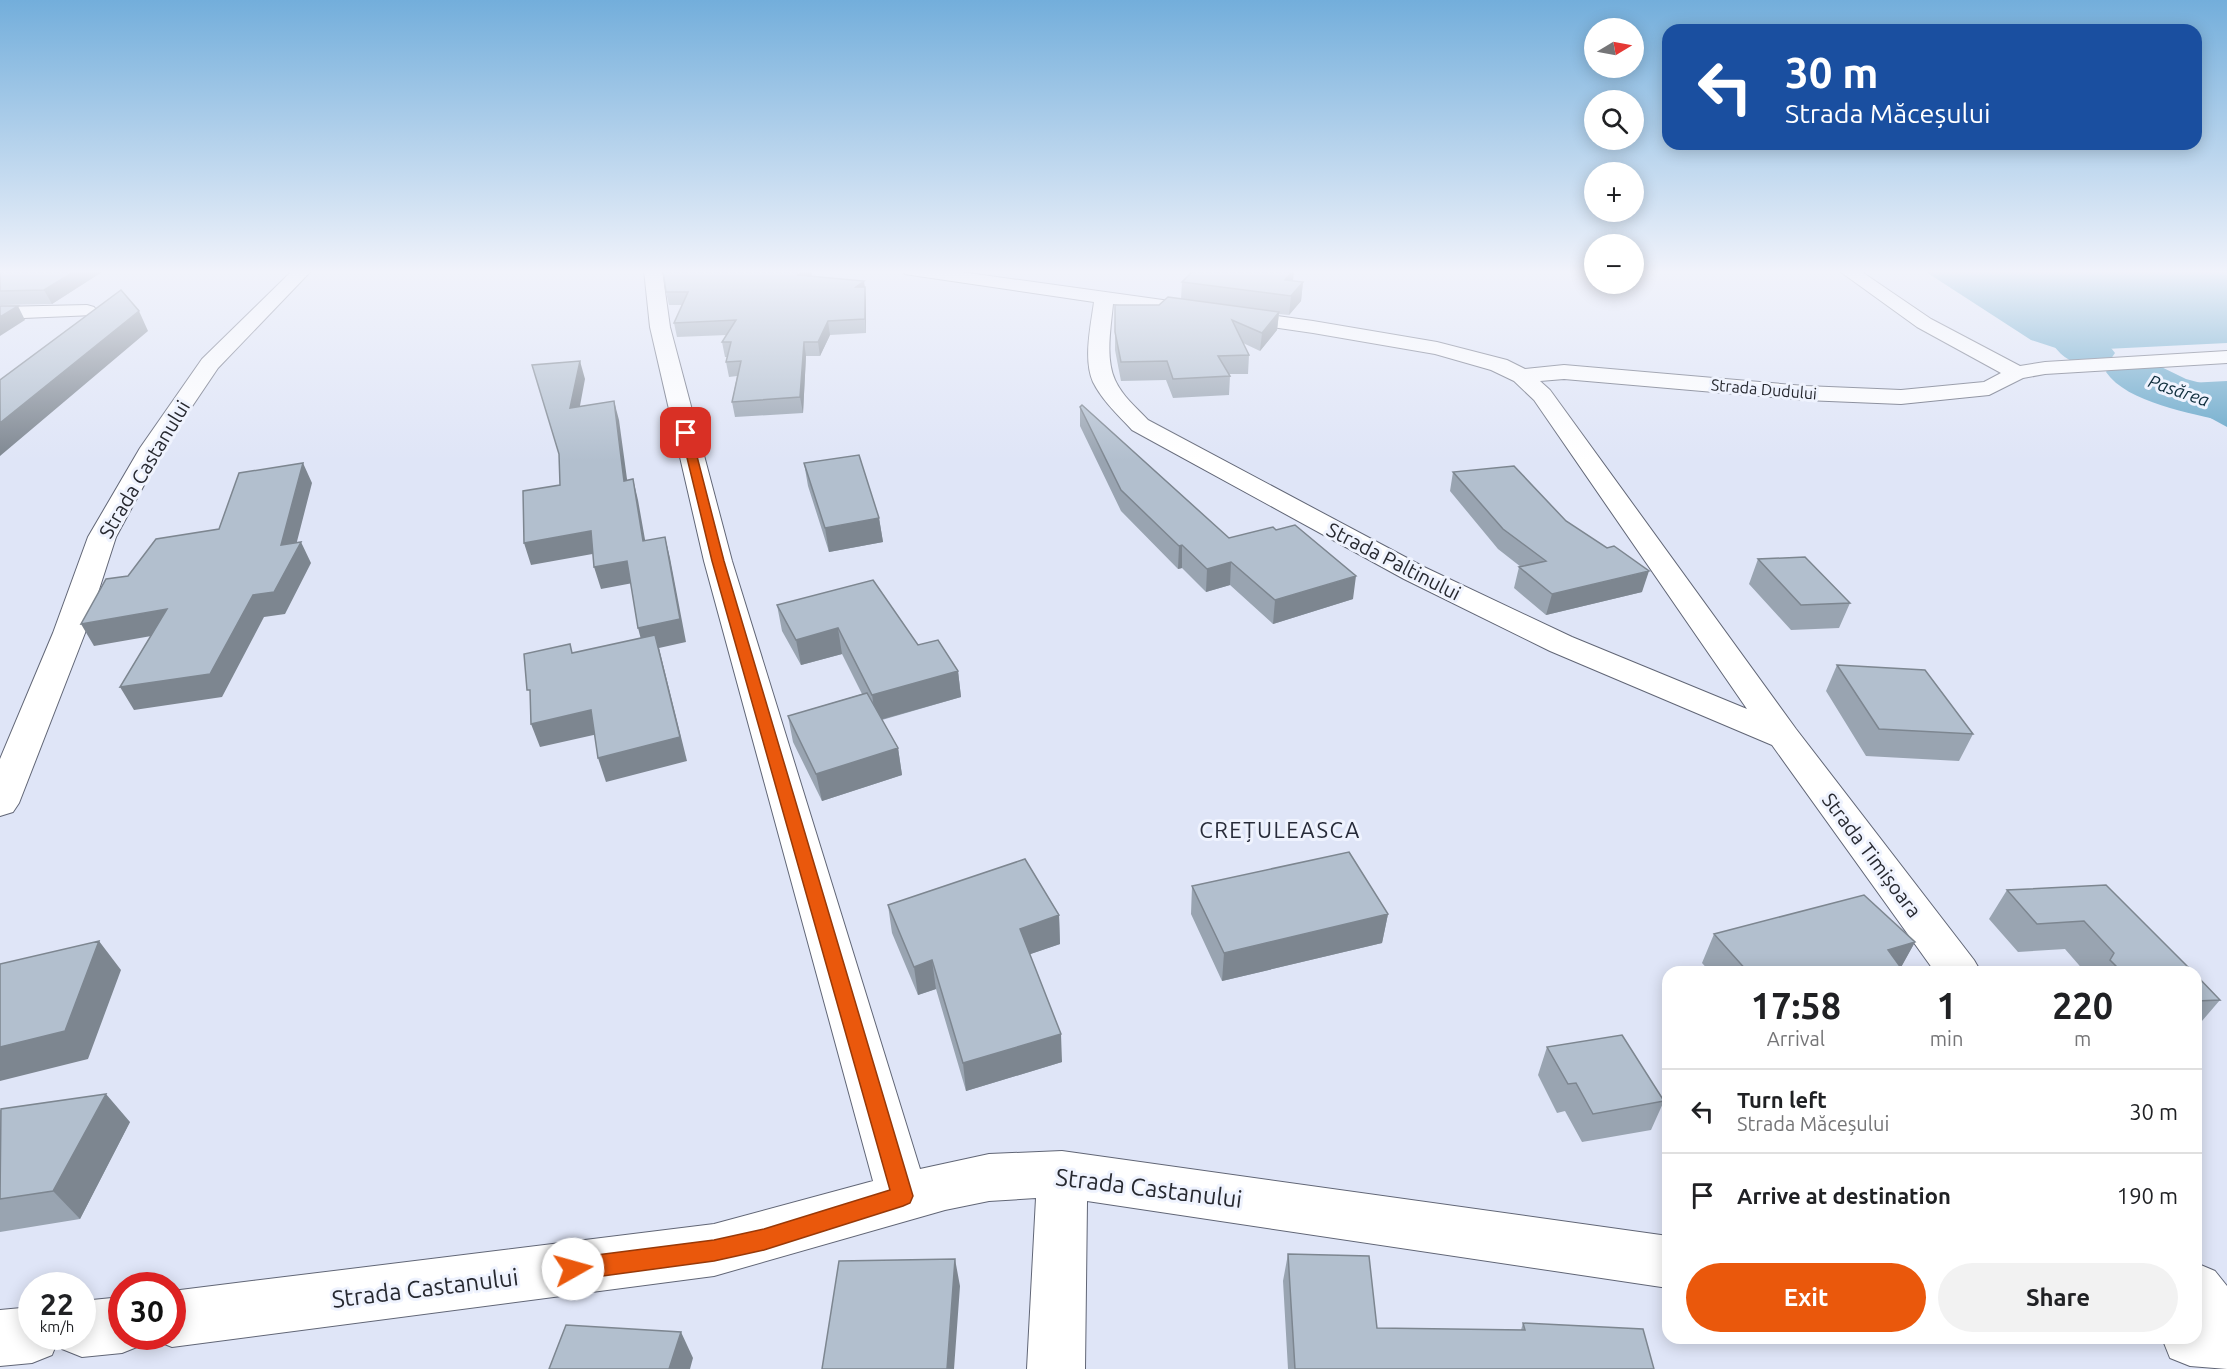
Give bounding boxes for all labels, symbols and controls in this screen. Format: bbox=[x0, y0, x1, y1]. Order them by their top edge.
north arrow bbox=[1584, 18, 1644, 78]
map controls bbox=[1584, 18, 1644, 294]
icon: left bbox=[1686, 48, 1764, 126]
text: 30 m bbox=[1785, 49, 1879, 96]
button: search bbox=[1584, 90, 1644, 150]
text: Strada Măceșului bbox=[1785, 98, 1991, 128]
button: + bbox=[1584, 162, 1644, 222]
button: − bbox=[1584, 234, 1644, 294]
water label: Pasărea bbox=[2146, 370, 2212, 410]
street label: Strada Dudului bbox=[1710, 375, 1818, 403]
street label: Strada Castanului bbox=[94, 396, 194, 542]
pin bbox=[660, 407, 711, 458]
icon: arrive bbox=[669, 416, 702, 449]
street label: Strada Paltinului bbox=[1323, 517, 1465, 605]
street label: Strada Timișoara bbox=[1818, 788, 1926, 922]
district label: CREȚULEASCA bbox=[1199, 817, 1361, 842]
text: 17:58 bbox=[1751, 985, 1841, 1026]
text: 1 bbox=[1936, 985, 1957, 1026]
text: 220 bbox=[2052, 985, 2113, 1026]
text: Arrival bbox=[1767, 1027, 1825, 1050]
text: min bbox=[1930, 1027, 1963, 1050]
text: m bbox=[2074, 1027, 2091, 1050]
text: Turn left bbox=[1737, 1087, 1827, 1112]
icon: left bbox=[1686, 1095, 1719, 1128]
text: 30 m bbox=[2129, 1099, 2178, 1124]
text: Strada Măceșului bbox=[1737, 1112, 1889, 1135]
street label: Strada Castanului bbox=[1054, 1163, 1244, 1213]
icon: arrive bbox=[1686, 1179, 1719, 1212]
text: Arrive at destination bbox=[1737, 1183, 1951, 1208]
text: 190 m bbox=[2117, 1183, 2178, 1208]
position arrow bbox=[541, 1237, 605, 1301]
street label: Strada Castanului bbox=[330, 1263, 520, 1313]
button: Exit bbox=[1686, 1263, 1926, 1332]
button: Share bbox=[1938, 1263, 2178, 1332]
speed limit sign: 30 bbox=[108, 1272, 186, 1350]
text: 22 bbox=[40, 1287, 74, 1321]
text: km/h bbox=[40, 1318, 74, 1335]

